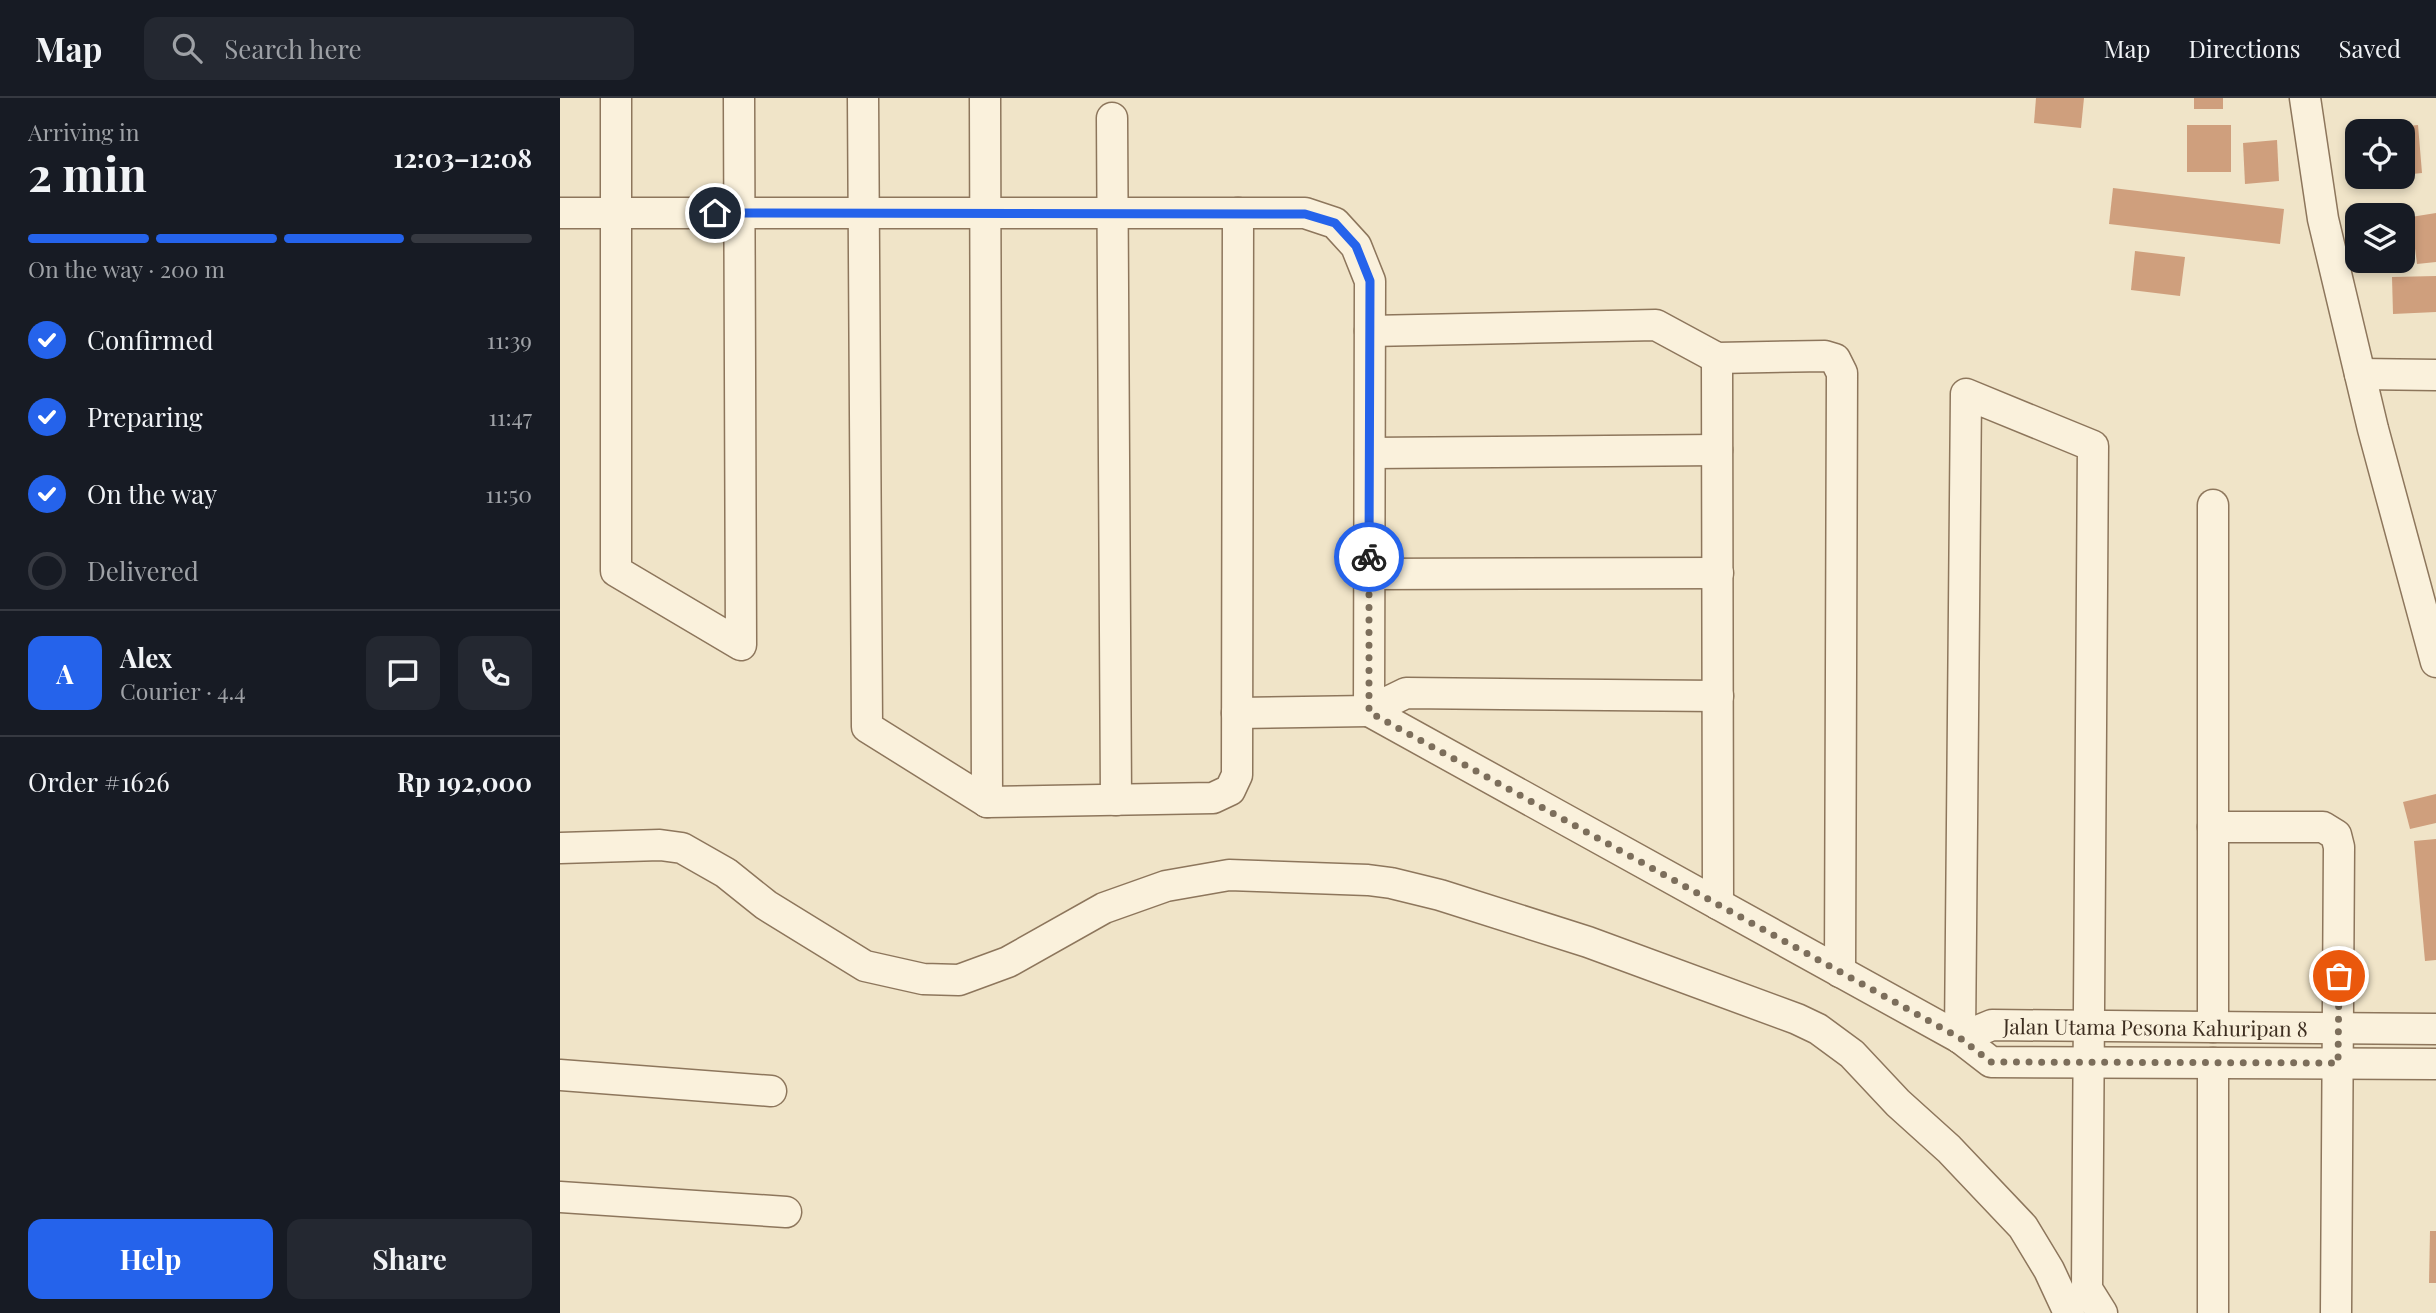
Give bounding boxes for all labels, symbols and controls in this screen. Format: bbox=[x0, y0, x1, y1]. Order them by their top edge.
search box bbox=[144, 17, 634, 80]
text: Map bbox=[35, 26, 102, 70]
icon: search bbox=[168, 29, 206, 67]
text: Search here bbox=[224, 31, 362, 66]
text: Map bbox=[2104, 32, 2150, 64]
text: Directions bbox=[2188, 32, 2301, 64]
text: Saved bbox=[2339, 32, 2401, 64]
text: Arriving in bbox=[28, 116, 140, 147]
map controls bbox=[2345, 119, 2415, 273]
button: locate bbox=[2345, 119, 2415, 189]
text: 12:03–12:08 bbox=[394, 140, 532, 175]
text: 2 min bbox=[28, 142, 147, 204]
pin bbox=[685, 183, 745, 243]
icon: home bbox=[696, 194, 734, 232]
button: layers bbox=[2345, 203, 2415, 273]
text: On the way · 200 m bbox=[28, 253, 225, 284]
icon: check bbox=[28, 321, 66, 359]
text: Confirmed bbox=[87, 322, 214, 357]
text: 11:39 bbox=[487, 324, 532, 355]
icon: check bbox=[28, 398, 66, 436]
text: Preparing bbox=[87, 399, 203, 434]
text: 11:47 bbox=[488, 401, 532, 432]
icon: check bbox=[28, 475, 66, 513]
text: On the way bbox=[87, 476, 217, 511]
text: 11:50 bbox=[486, 478, 532, 509]
courier bbox=[1334, 522, 1404, 592]
icon: bike bbox=[1350, 538, 1388, 576]
text: Delivered bbox=[87, 553, 199, 588]
button: chat bbox=[366, 636, 440, 710]
button: phone bbox=[458, 636, 532, 710]
text: Alex bbox=[120, 640, 172, 675]
text: A bbox=[56, 656, 74, 691]
text: Courier · 4.4 bbox=[120, 675, 246, 706]
text: Order #1626 bbox=[28, 764, 170, 799]
text: Rp 192,000 bbox=[397, 764, 532, 799]
pin bbox=[2309, 946, 2369, 1006]
icon: bag bbox=[2320, 957, 2358, 995]
street label: Jalan Utama Pesona Kahuripan 8 bbox=[2002, 1011, 2308, 1042]
button: Help bbox=[28, 1219, 273, 1299]
button: Share bbox=[287, 1219, 532, 1299]

